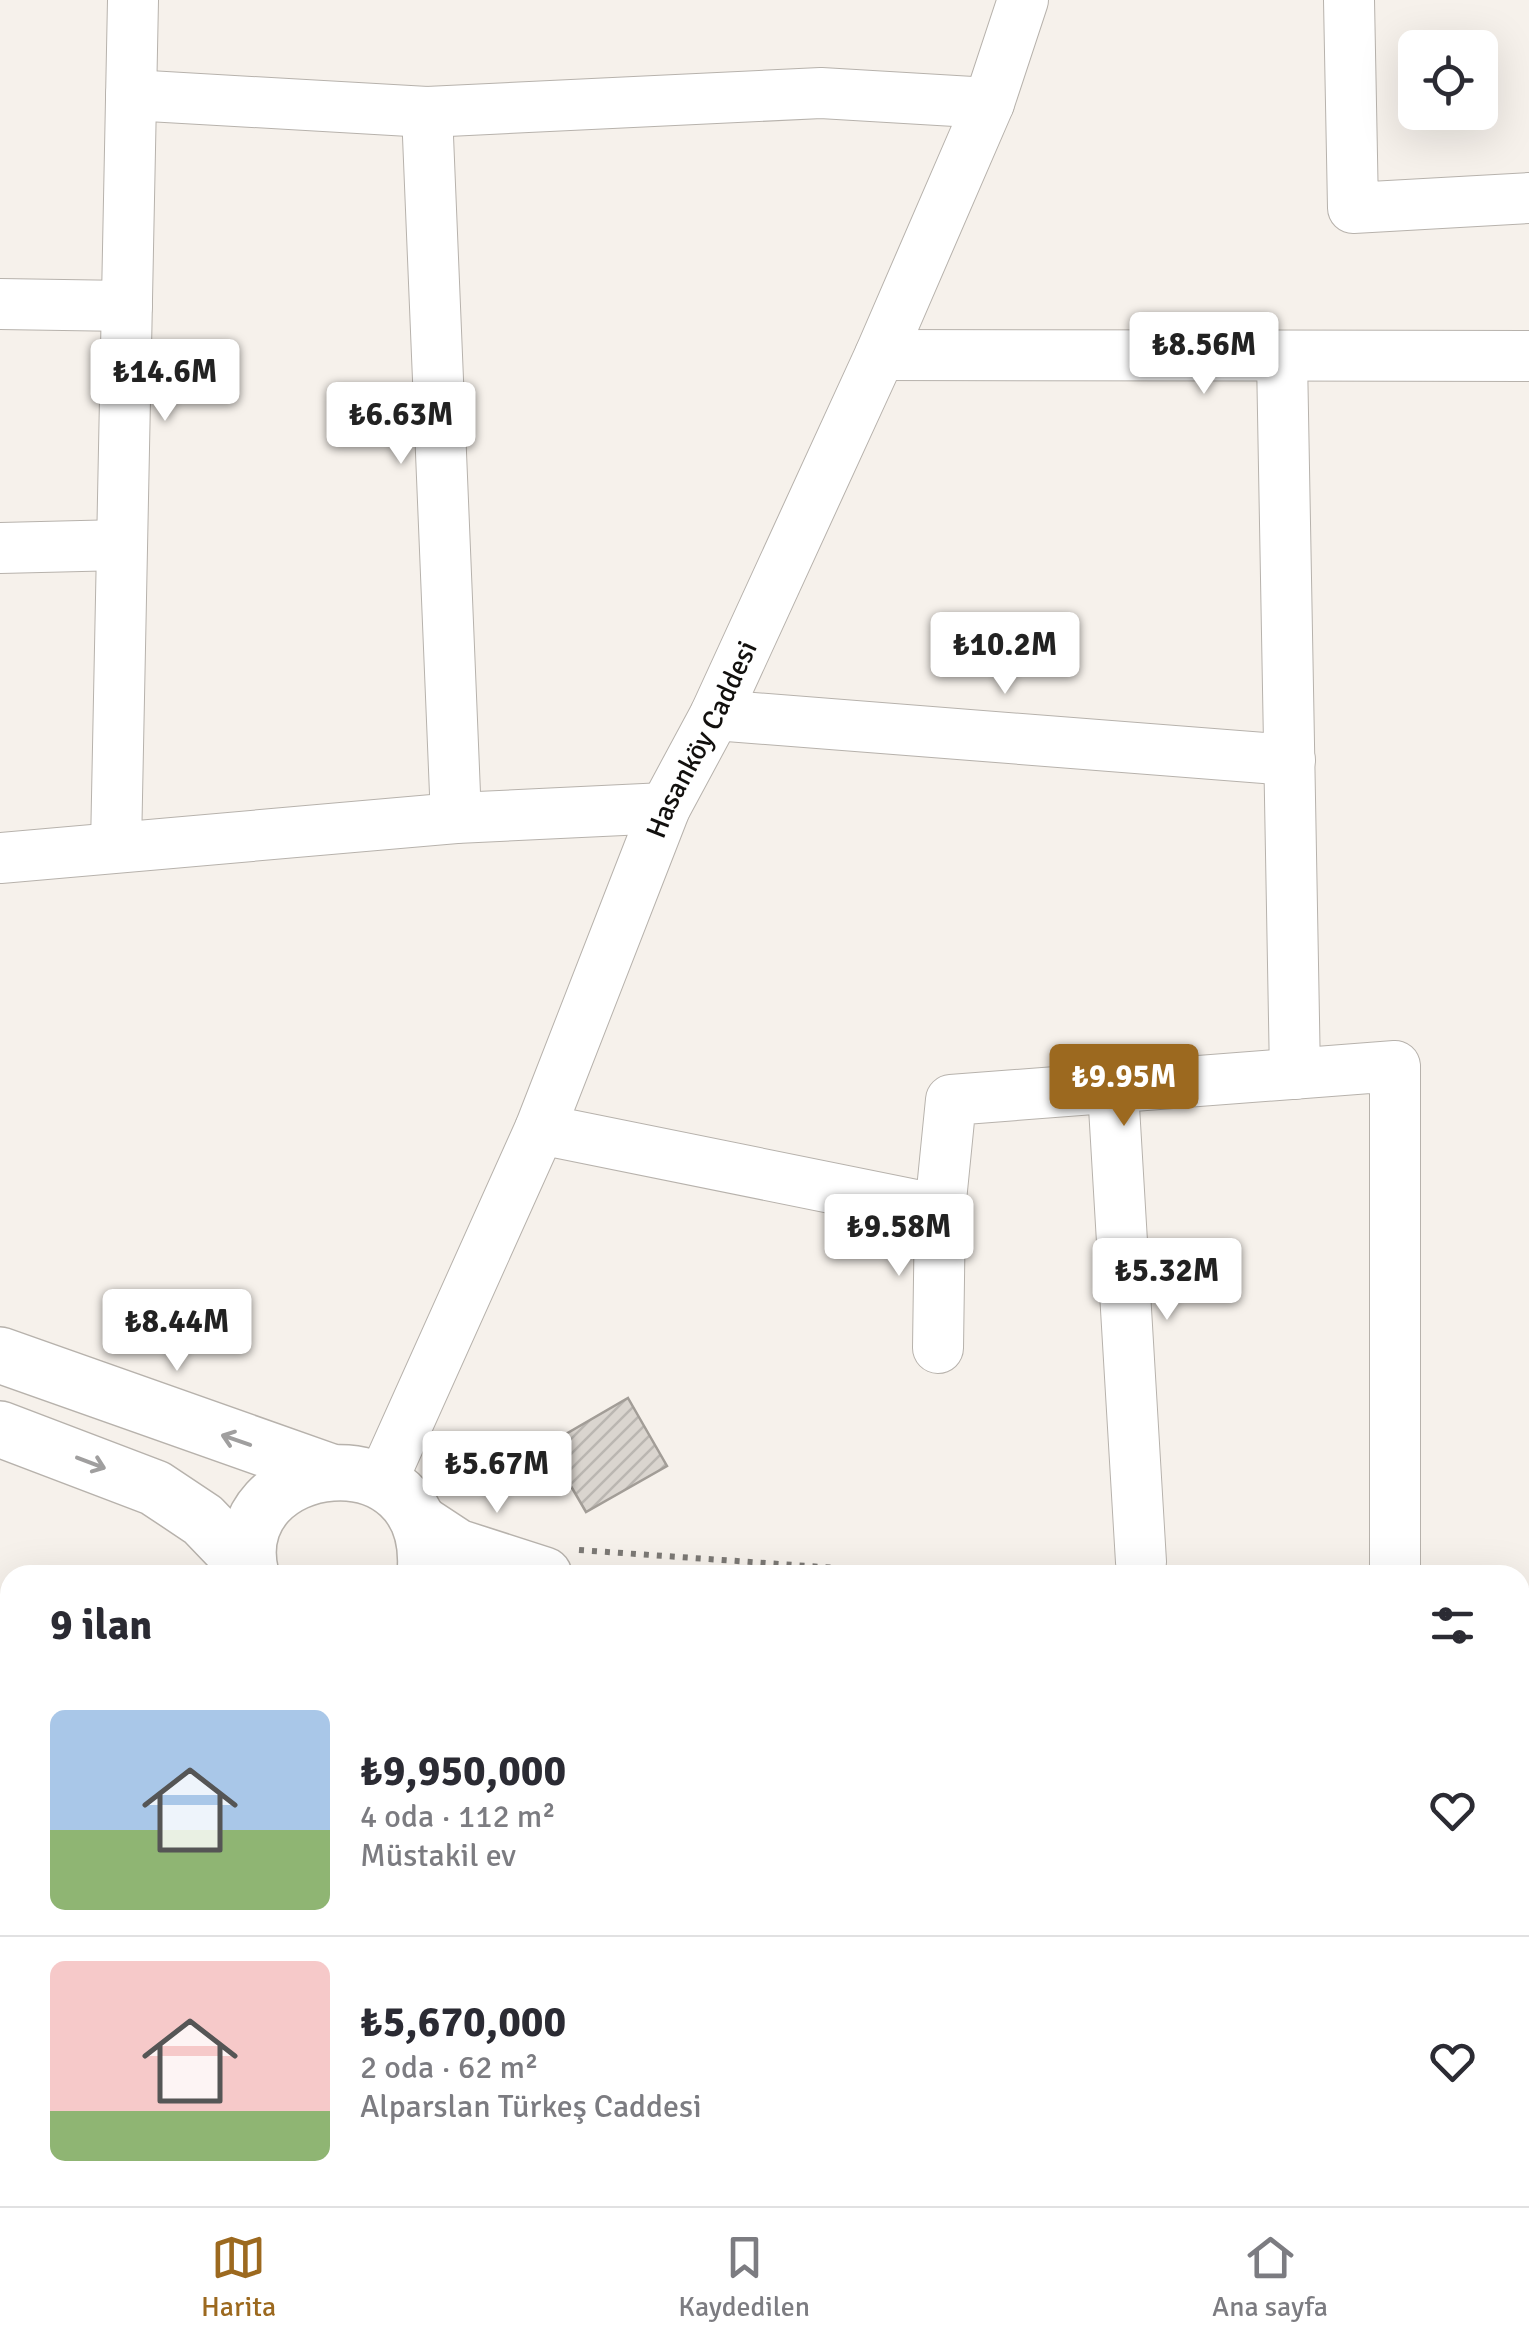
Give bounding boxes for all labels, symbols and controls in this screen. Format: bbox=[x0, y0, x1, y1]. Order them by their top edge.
map controls bbox=[1398, 30, 1498, 130]
button: locate bbox=[1398, 30, 1498, 130]
pin: ₺8.56M bbox=[1123, 312, 1285, 397]
text: ₺8.56M bbox=[1152, 325, 1256, 364]
pin: ₺14.6M bbox=[84, 339, 246, 424]
text: ₺14.6M bbox=[113, 352, 217, 391]
pin: ₺6.63M bbox=[320, 382, 482, 467]
text: ₺6.63M bbox=[349, 395, 453, 434]
pin: ₺10.2M bbox=[924, 612, 1086, 697]
text: ₺10.2M bbox=[953, 625, 1057, 664]
street label: Hasanköy Caddesi bbox=[639, 635, 765, 843]
pin: ₺9.95M bbox=[1043, 1044, 1205, 1129]
text: ₺9.95M bbox=[1072, 1057, 1176, 1096]
pin: ₺9.58M bbox=[818, 1194, 980, 1279]
text: ₺9.58M bbox=[847, 1207, 951, 1246]
pin: ₺5.32M bbox=[1086, 1238, 1248, 1323]
text: ₺5.32M bbox=[1115, 1251, 1219, 1290]
pin: ₺8.44M bbox=[96, 1289, 258, 1374]
text: ₺8.44M bbox=[125, 1302, 229, 1341]
one-way arrow bbox=[221, 1430, 252, 1448]
pin: ₺5.67M bbox=[416, 1431, 578, 1516]
text: ₺5.67M bbox=[445, 1444, 549, 1483]
one-way arrow bbox=[76, 1456, 106, 1474]
icon: filters bbox=[1425, 1598, 1480, 1653]
text: 9 ilan bbox=[50, 1600, 152, 1651]
text: ₺9,950,000 bbox=[360, 1746, 566, 1797]
icon: home bbox=[130, 1750, 250, 1870]
icon: heart bbox=[1425, 1783, 1480, 1838]
text: 4 oda · 112 m² bbox=[360, 1797, 556, 1836]
text: Müstakil ev bbox=[360, 1836, 516, 1875]
text: ₺5,670,000 bbox=[360, 1997, 566, 2048]
icon: home bbox=[130, 2001, 250, 2121]
icon: heart bbox=[1425, 2034, 1480, 2089]
text: 2 oda · 62 m² bbox=[360, 2048, 539, 2087]
text: Alparslan Türkeş Caddesi bbox=[360, 2087, 702, 2126]
tab: Harita bbox=[201, 2230, 276, 2324]
tab: Kaydedilen bbox=[678, 2230, 810, 2324]
tab: Ana sayfa bbox=[1212, 2230, 1328, 2324]

